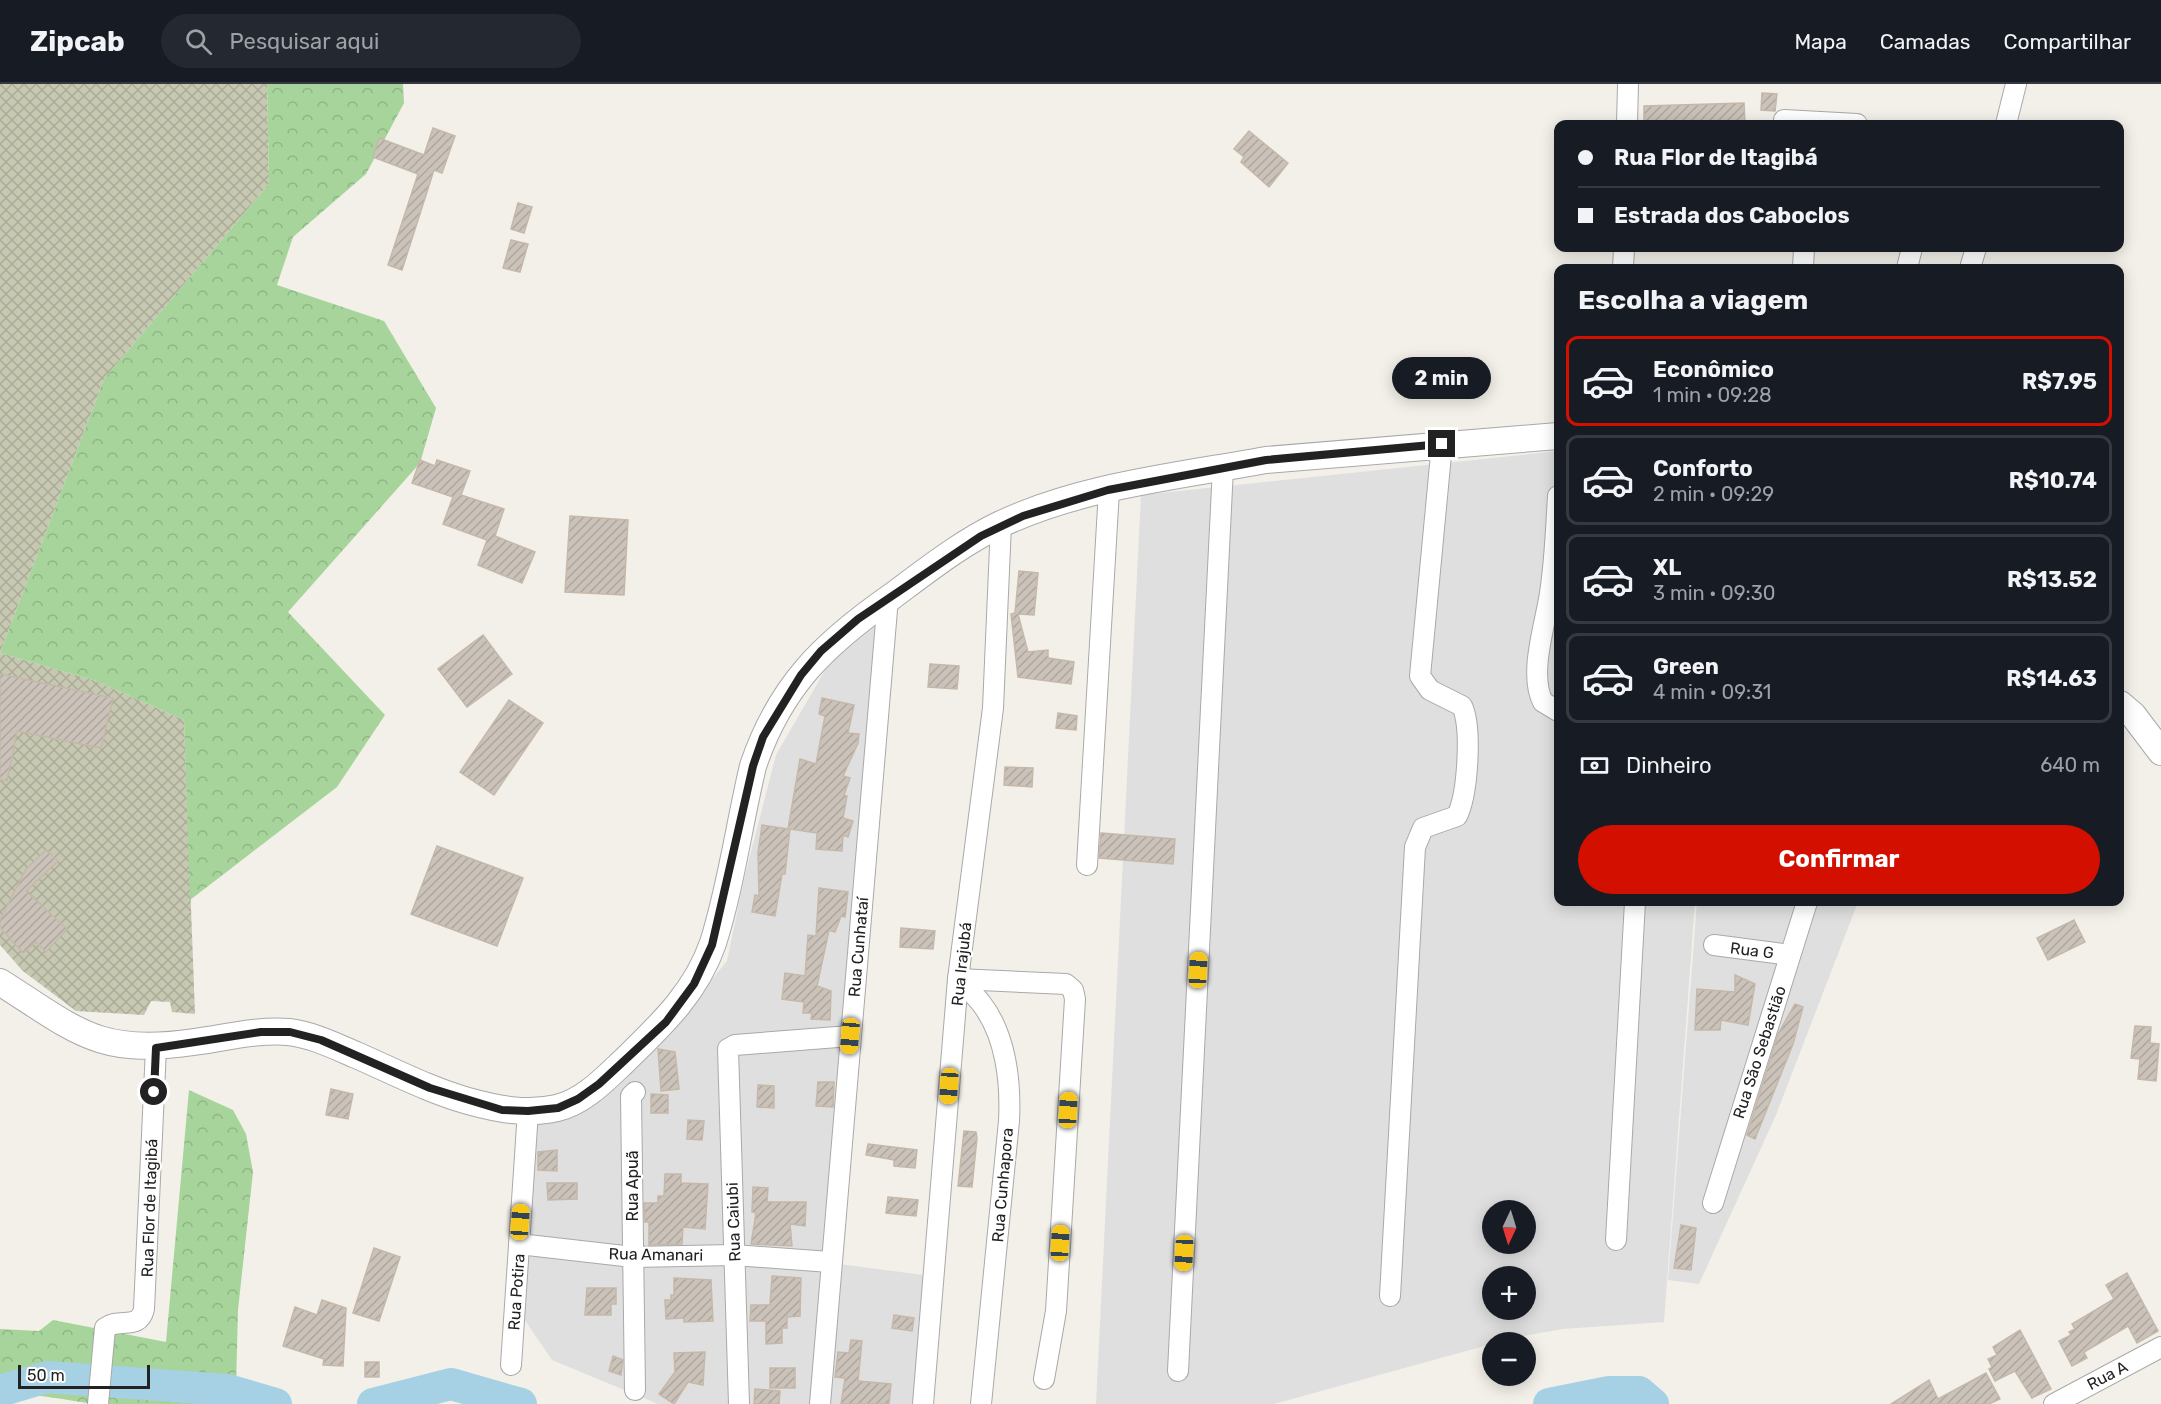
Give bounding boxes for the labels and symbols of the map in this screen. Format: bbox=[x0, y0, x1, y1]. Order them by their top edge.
callout: 2 min bbox=[1392, 357, 1492, 399]
route end bbox=[1428, 430, 1455, 457]
street label: Rua Cunhataí bbox=[845, 895, 872, 998]
street label: Rua Irajubá bbox=[948, 921, 975, 1007]
street label: Rua G bbox=[1729, 938, 1775, 963]
car bbox=[1188, 952, 1208, 988]
street label: Rua São Sebastião bbox=[1729, 983, 1790, 1121]
car bbox=[839, 1017, 861, 1055]
car bbox=[939, 1067, 959, 1105]
route start bbox=[140, 1078, 167, 1105]
car bbox=[1058, 1092, 1078, 1128]
street label: Rua Cunhapora bbox=[988, 1127, 1017, 1243]
street label: Rua Flor de Itagibá bbox=[138, 1138, 161, 1278]
street label: Rua Apuã bbox=[623, 1150, 642, 1222]
street label: Rua Caiubi bbox=[723, 1182, 744, 1262]
north arrow bbox=[1482, 1200, 1536, 1254]
car bbox=[510, 1203, 530, 1241]
car bbox=[1050, 1225, 1070, 1261]
car bbox=[1174, 1235, 1194, 1271]
street label: Rua Amanari bbox=[608, 1244, 704, 1265]
street label: Rua Potira bbox=[504, 1253, 529, 1331]
street label: Rua A bbox=[2084, 1357, 2131, 1394]
scale bar bbox=[18, 1362, 150, 1390]

